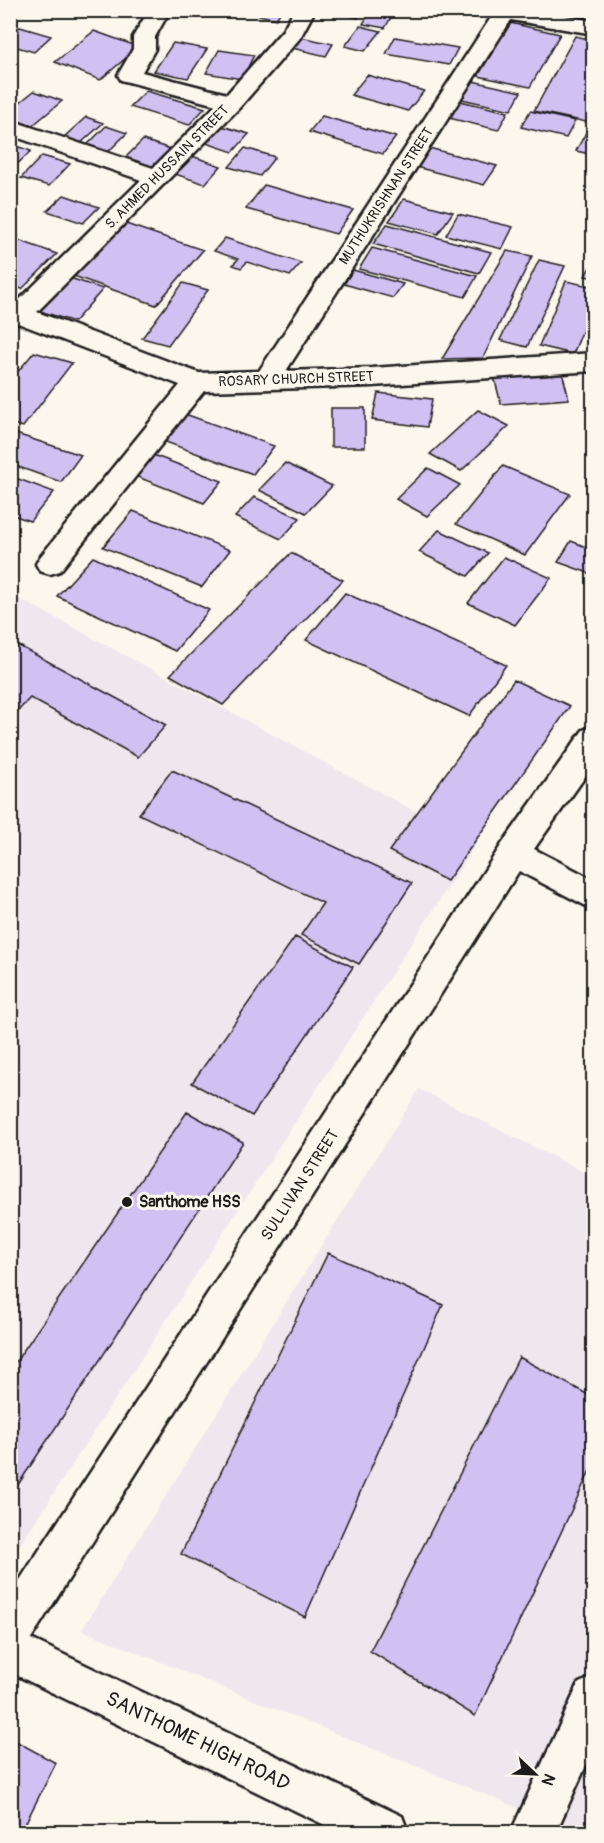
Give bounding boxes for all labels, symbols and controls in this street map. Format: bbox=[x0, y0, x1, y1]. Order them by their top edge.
street label: S. AHMED HUSSAIN STREET bbox=[102, 102, 232, 232]
street label: MUTHUKRISHNAN STREET bbox=[335, 124, 437, 268]
street label: ROSARY CHURCH STREET bbox=[218, 368, 374, 390]
street label: SULLIVAN STREET bbox=[257, 1126, 343, 1244]
place label: Santhome HSS bbox=[139, 1192, 241, 1212]
marker: Santhome HSS bbox=[120, 1195, 134, 1209]
street label: SANTHOME HIGH ROAD bbox=[102, 1686, 294, 1796]
north arrow bbox=[505, 1744, 565, 1804]
text: N bbox=[536, 1771, 559, 1789]

